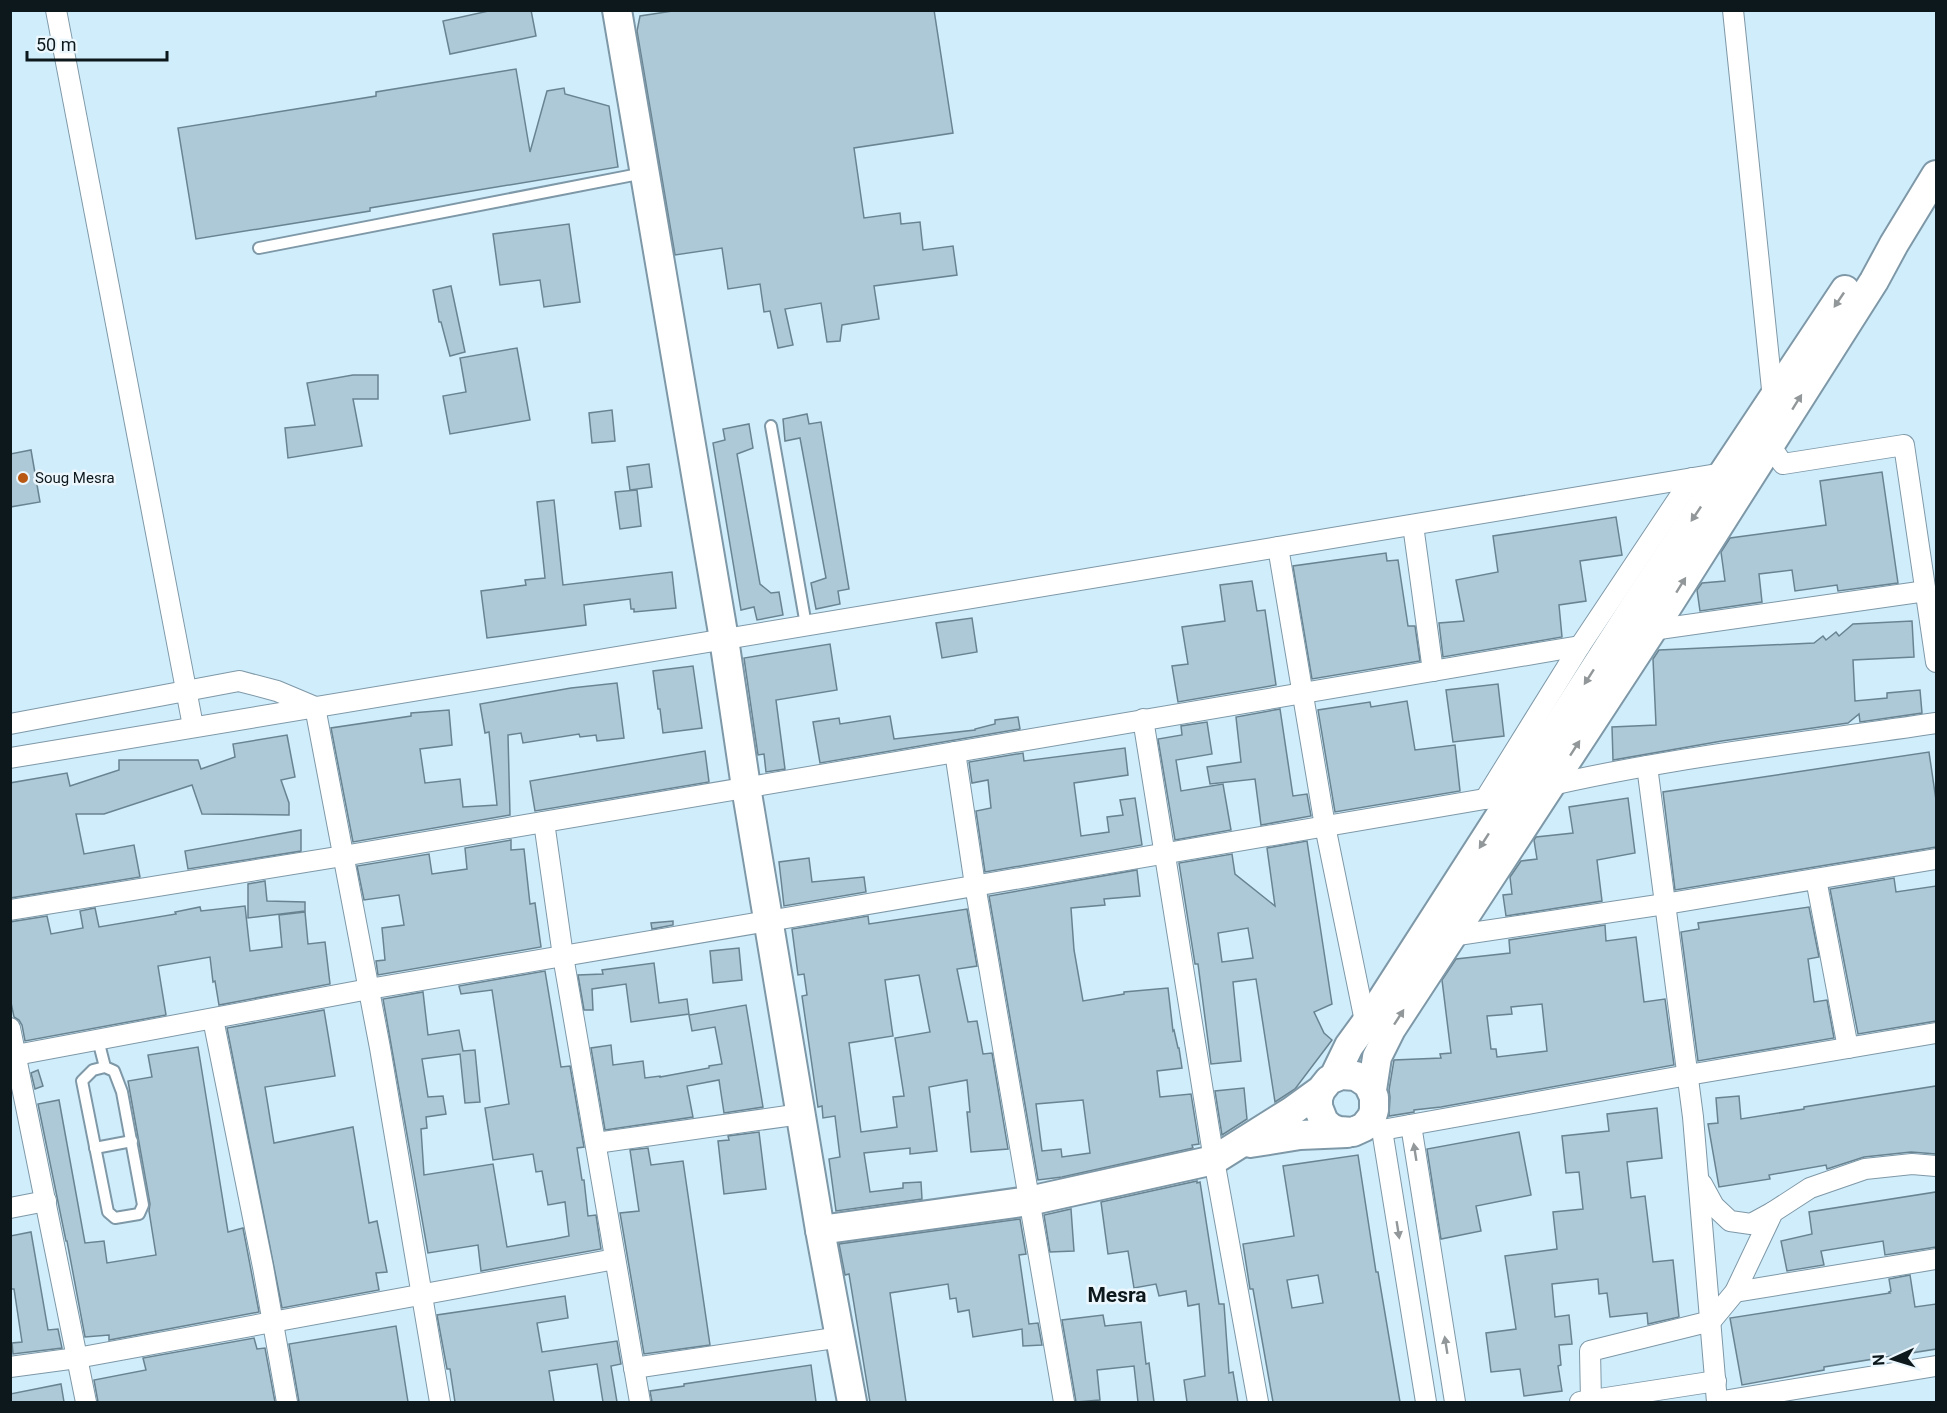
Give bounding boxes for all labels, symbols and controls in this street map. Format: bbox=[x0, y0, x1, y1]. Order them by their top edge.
scale bar bbox=[27, 24, 166, 62]
text: 50 m bbox=[36, 34, 76, 55]
one-way arrow bbox=[1833, 291, 1845, 307]
one-way arrow bbox=[1791, 394, 1802, 410]
place label: Soug Mesra bbox=[35, 469, 115, 487]
marker: Soug Mesra bbox=[16, 471, 30, 485]
one-way arrow bbox=[1690, 506, 1702, 522]
one-way arrow bbox=[1675, 577, 1687, 593]
one-way arrow bbox=[1583, 669, 1595, 685]
one-way arrow bbox=[1569, 740, 1580, 756]
one-way arrow bbox=[1478, 833, 1489, 850]
one-way arrow bbox=[1393, 1009, 1405, 1025]
one-way arrow bbox=[1411, 1142, 1420, 1161]
one-way arrow bbox=[1394, 1220, 1403, 1239]
district label: Mesra bbox=[1087, 1283, 1147, 1307]
north arrow bbox=[1863, 1329, 1923, 1389]
one-way arrow bbox=[1441, 1335, 1450, 1354]
text: N bbox=[1869, 1354, 1888, 1366]

